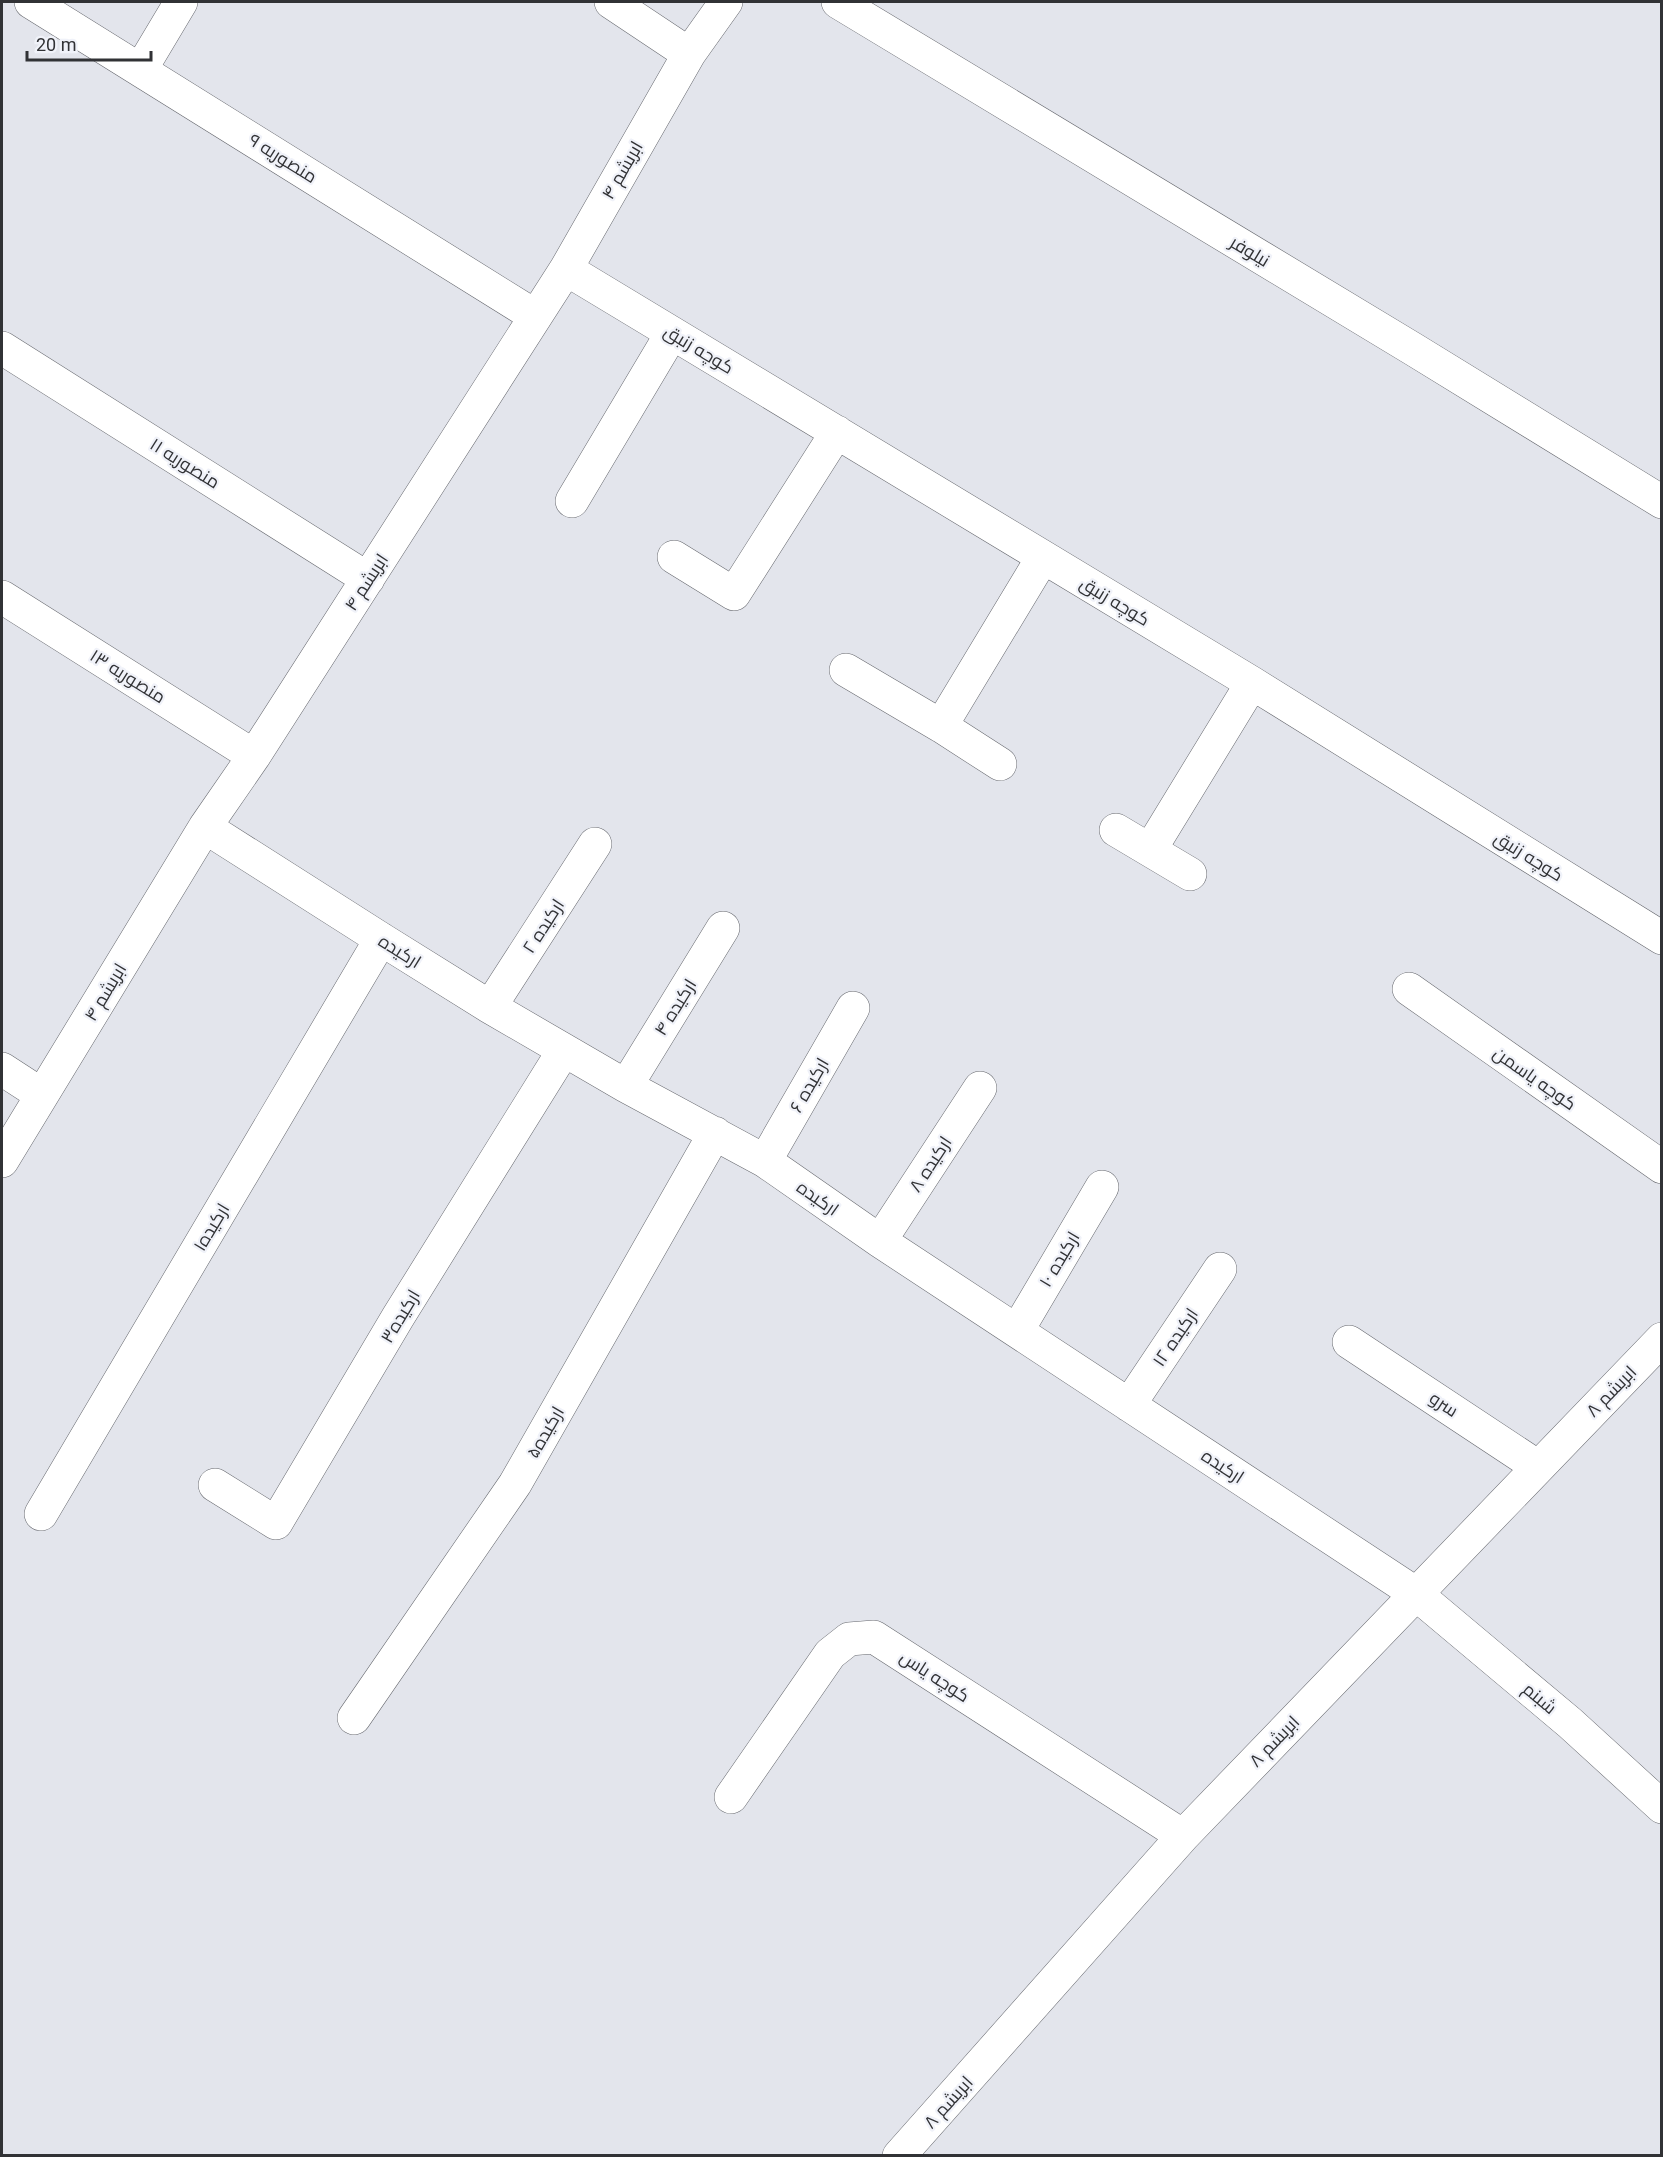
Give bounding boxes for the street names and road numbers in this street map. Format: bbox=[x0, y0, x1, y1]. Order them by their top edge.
street label: منصوریه ۹ bbox=[245, 129, 321, 188]
street label: ابریشم ۴ bbox=[597, 137, 649, 204]
street label: نيلوفر bbox=[1225, 231, 1274, 272]
street label: کوچه زنبق bbox=[659, 320, 738, 380]
street label: منصوریه ۱۱ bbox=[146, 433, 224, 493]
street label: ابریشم ۴ bbox=[340, 550, 394, 615]
street label: کوچه زنبق bbox=[1075, 572, 1154, 632]
street label: منصوریه ۱۳ bbox=[86, 645, 170, 708]
street label: کوچه زنبق bbox=[1490, 827, 1567, 887]
street label: ارکیده ۲ bbox=[518, 895, 569, 958]
street label: ارکیده bbox=[374, 930, 425, 973]
street label: ابریشم ۴ bbox=[80, 959, 132, 1026]
street label: ارکیده ۴ bbox=[649, 975, 701, 1040]
street label: کوچه یاسمن bbox=[1488, 1042, 1580, 1116]
street label: ارکیده ۶ bbox=[785, 1054, 834, 1116]
street label: ارکیده ۸ bbox=[904, 1132, 957, 1196]
street label: ارکیده bbox=[792, 1176, 843, 1221]
street label: ارکیده۱ bbox=[189, 1199, 234, 1255]
street label: ارکیده ۱۰ bbox=[1034, 1228, 1085, 1291]
street label: ارکیده۳ bbox=[376, 1286, 425, 1347]
street label: ارکیده ۱۲ bbox=[1148, 1304, 1203, 1371]
street label: ابریشم ۸ bbox=[1582, 1361, 1642, 1422]
street label: سرو bbox=[1425, 1387, 1462, 1422]
street label: ارکیده۵ bbox=[522, 1402, 569, 1462]
street label: ارکیده bbox=[1197, 1445, 1248, 1488]
street label: کوچه یاس bbox=[895, 1646, 974, 1708]
street label: شبنم bbox=[1518, 1678, 1561, 1720]
street label: ابریشم ۸ bbox=[1245, 1711, 1305, 1772]
street label: ابریشم ۸ bbox=[919, 2072, 978, 2134]

